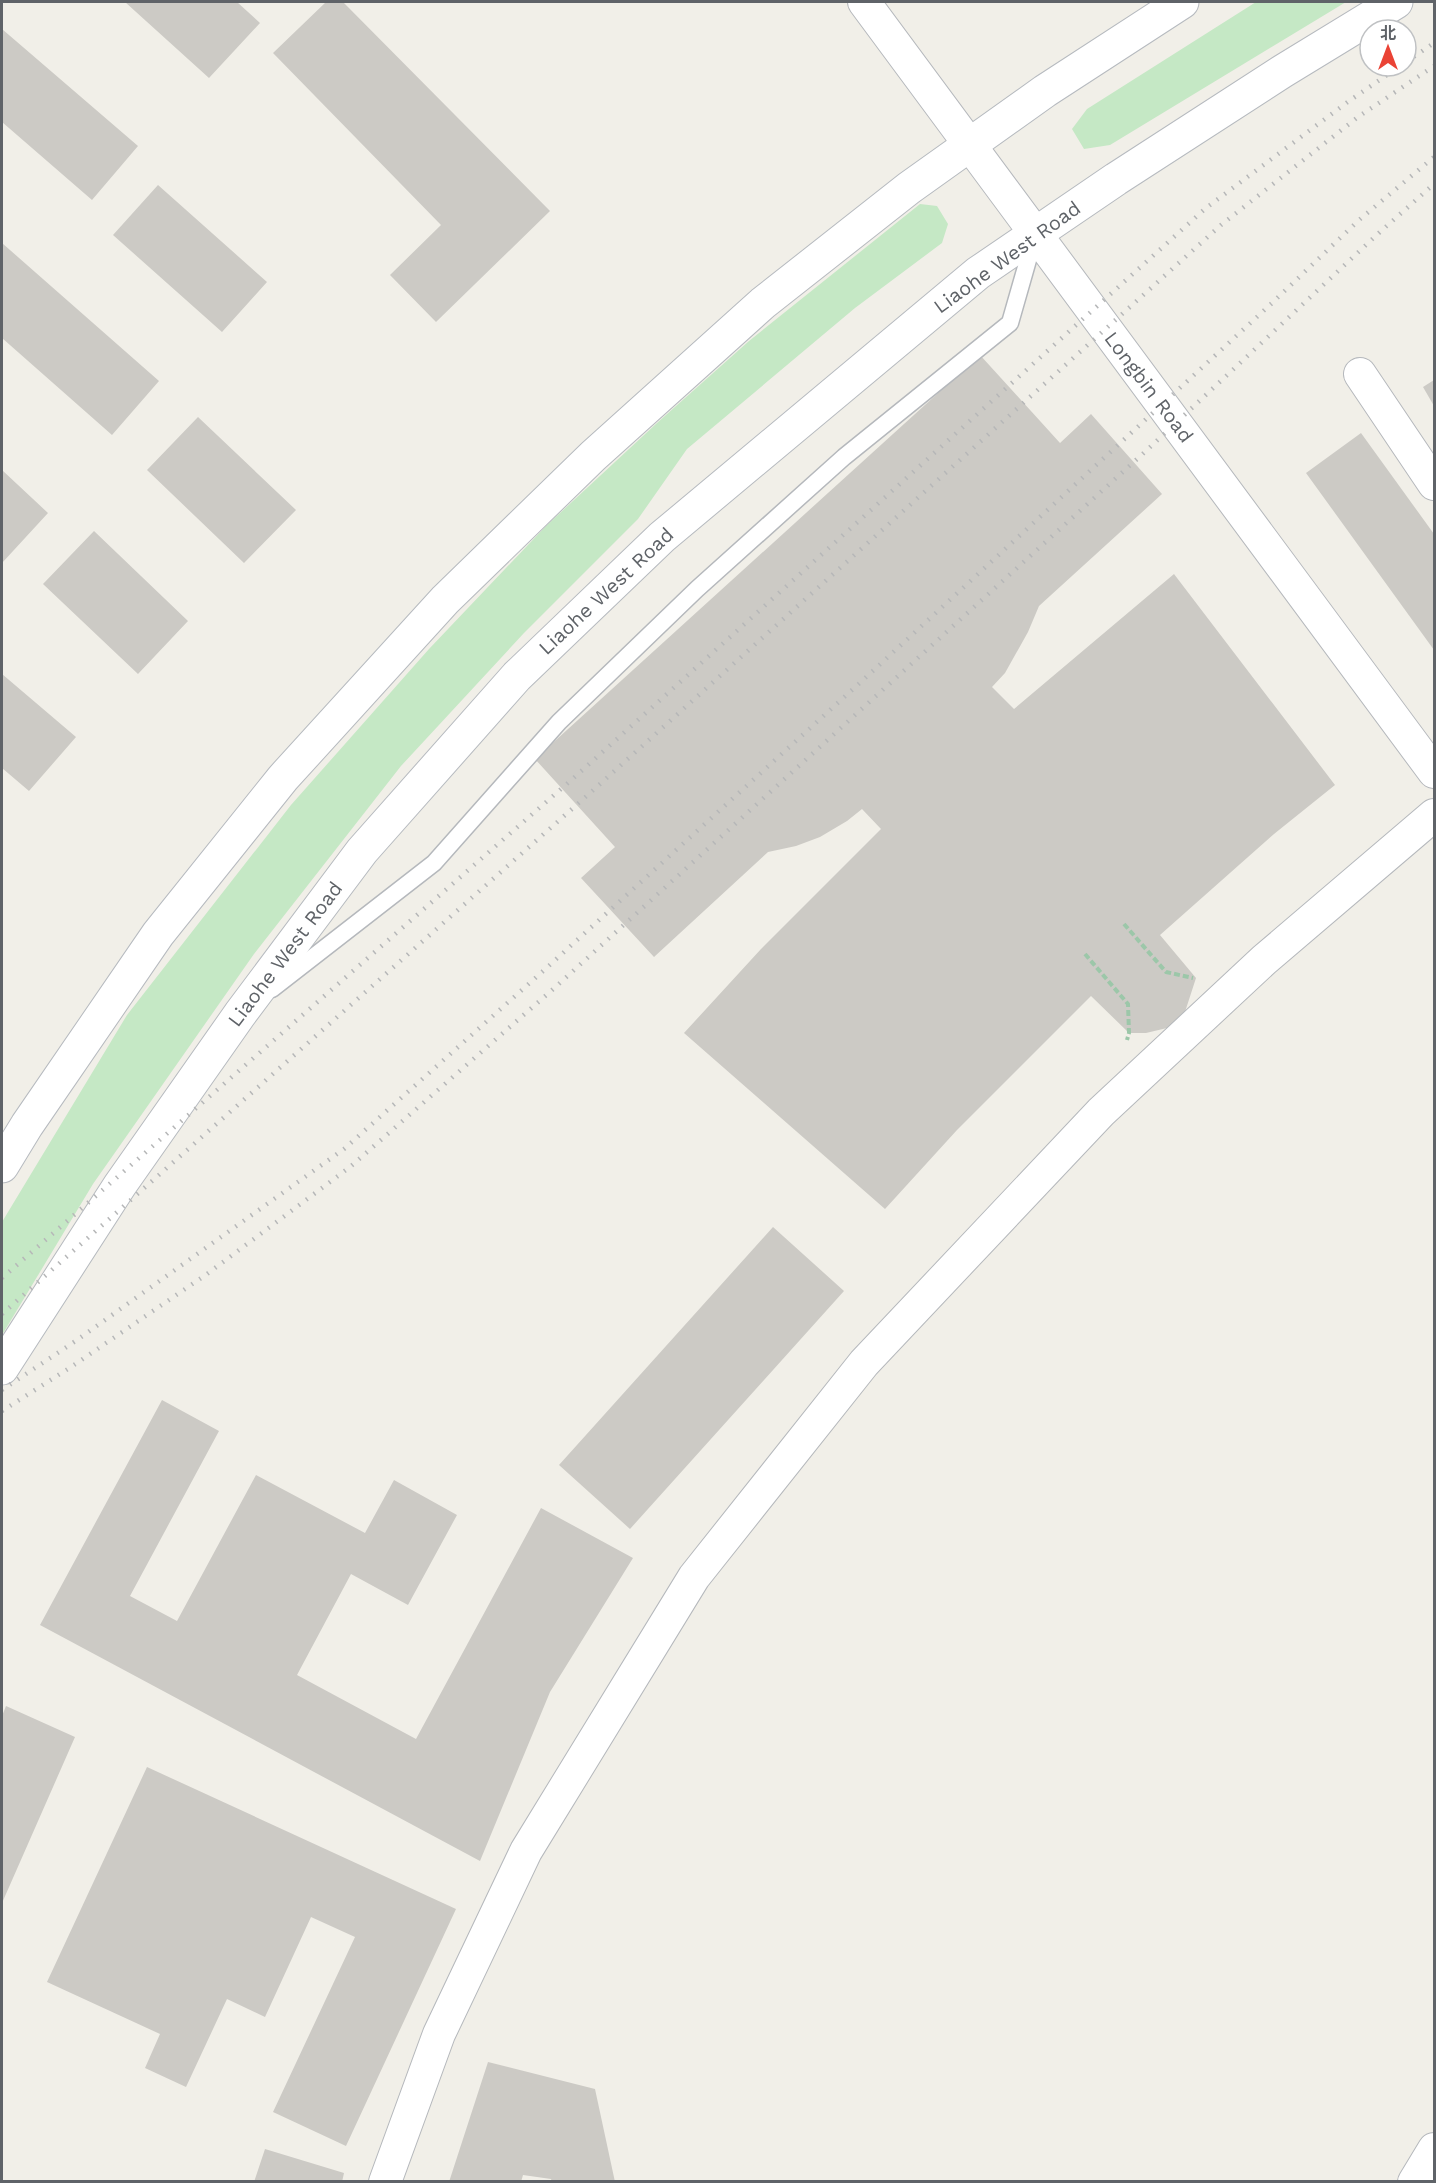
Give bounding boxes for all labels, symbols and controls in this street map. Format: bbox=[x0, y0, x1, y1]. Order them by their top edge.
north arrow bbox=[1358, 18, 1418, 78]
text: 北 bbox=[1380, 24, 1396, 43]
street label: Liaohe West Road bbox=[929, 196, 1085, 318]
street label: Longbin Road bbox=[1100, 327, 1198, 447]
street label: Liaohe West Road bbox=[534, 522, 678, 660]
street label: Liaohe West Road bbox=[223, 877, 347, 1031]

